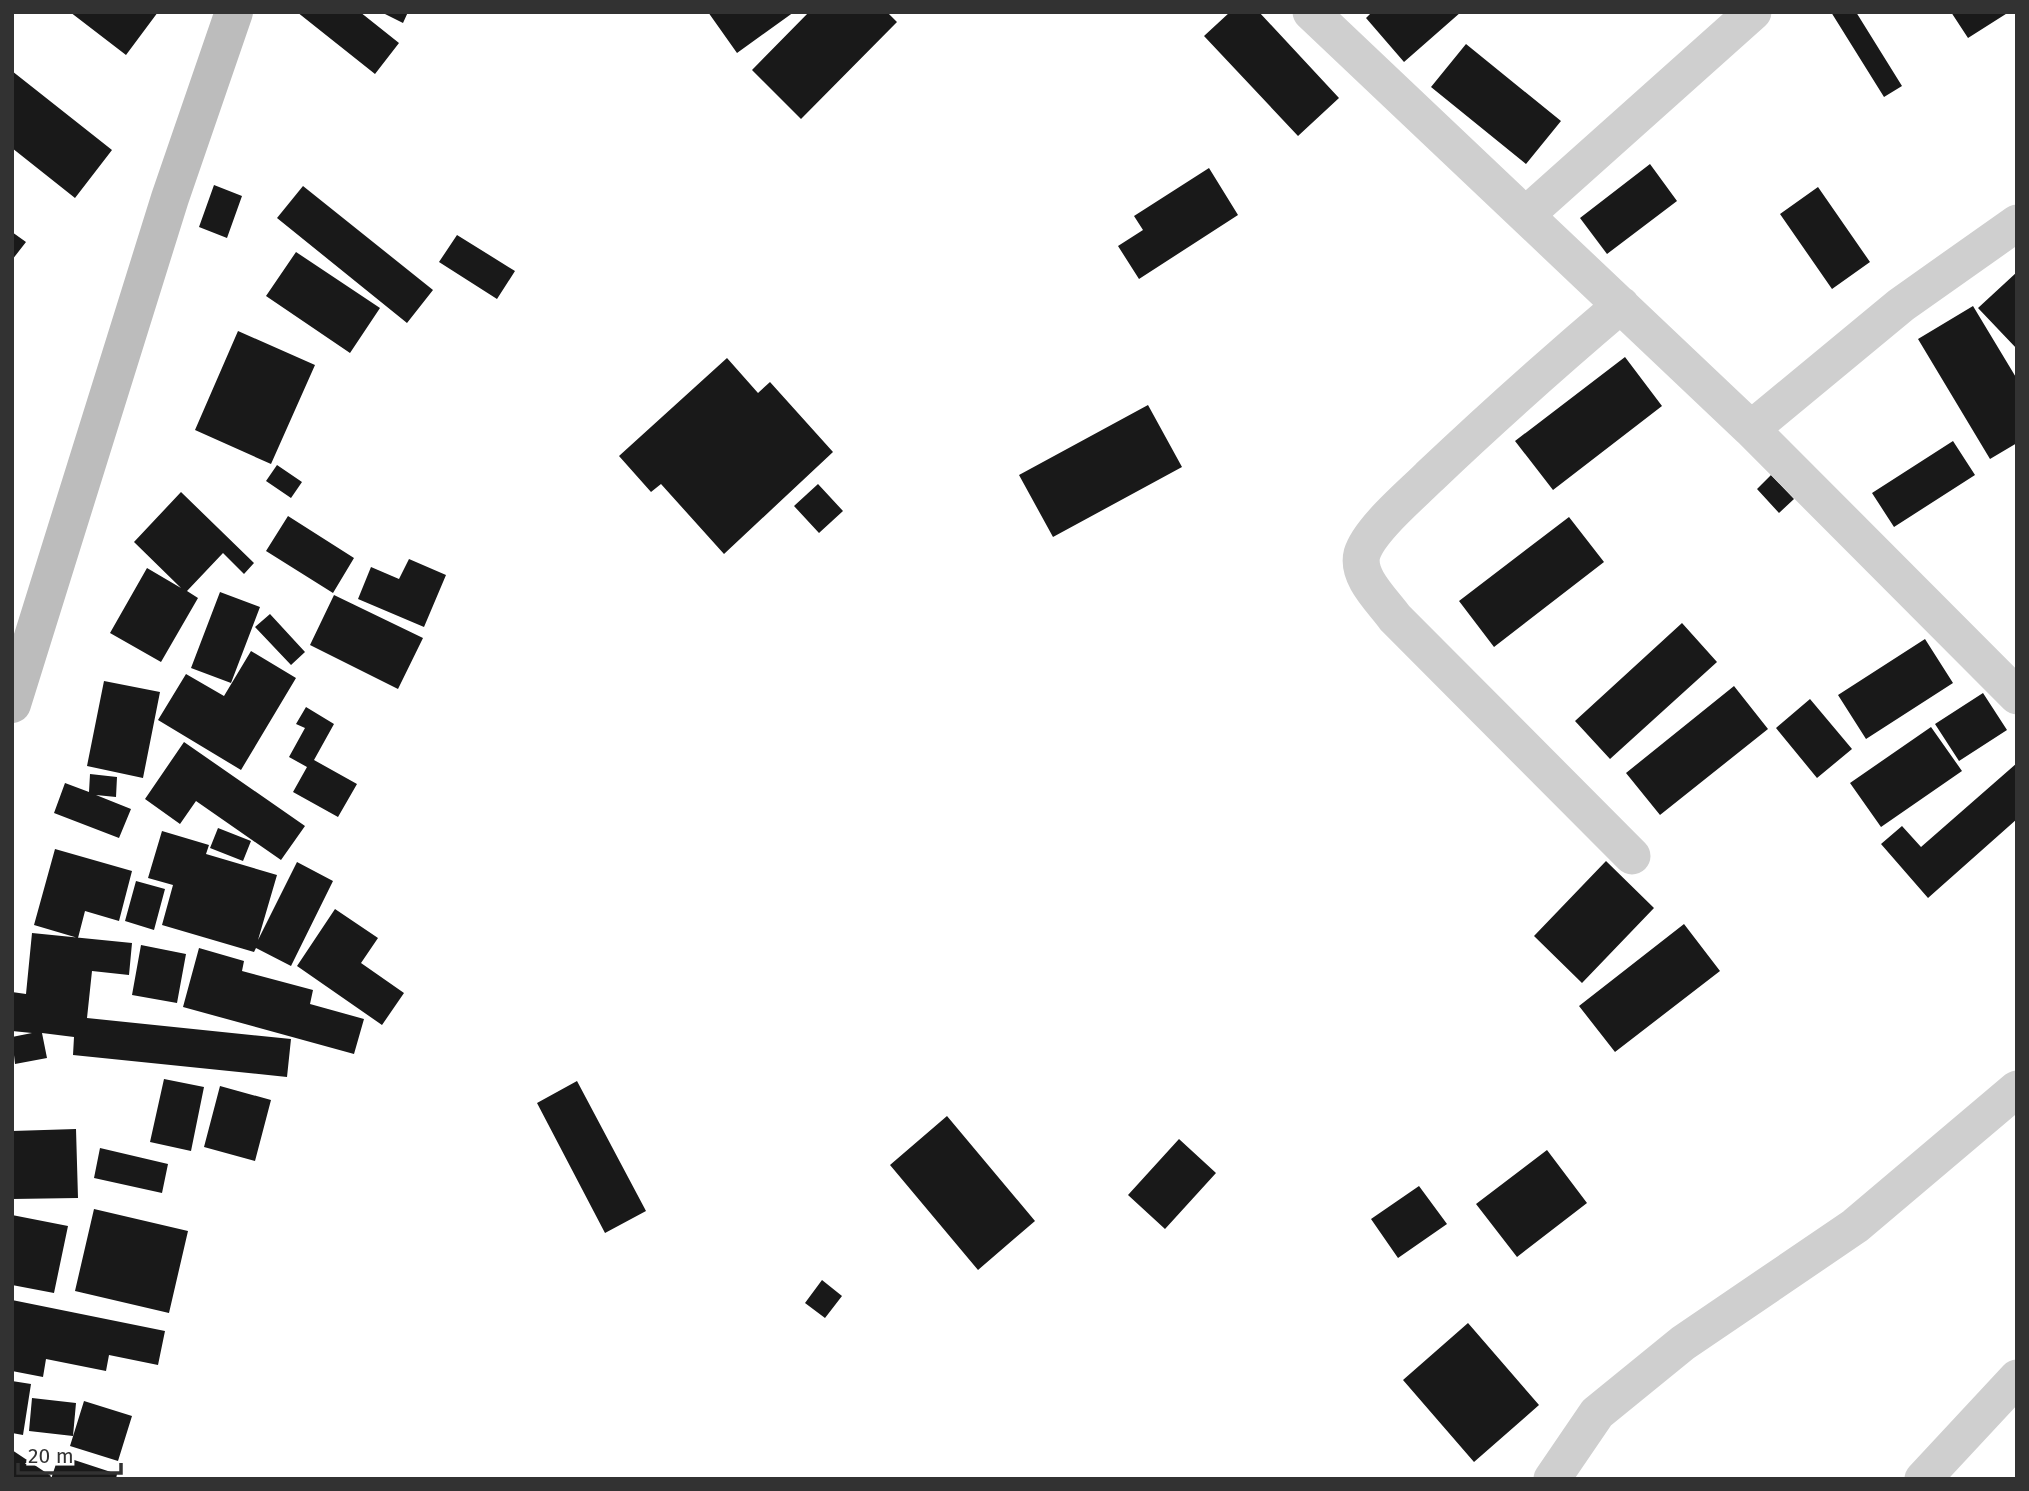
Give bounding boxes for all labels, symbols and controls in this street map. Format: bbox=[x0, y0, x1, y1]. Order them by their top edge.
scale bar bbox=[18, 1432, 121, 1476]
text: 20 m bbox=[28, 1443, 74, 1469]

